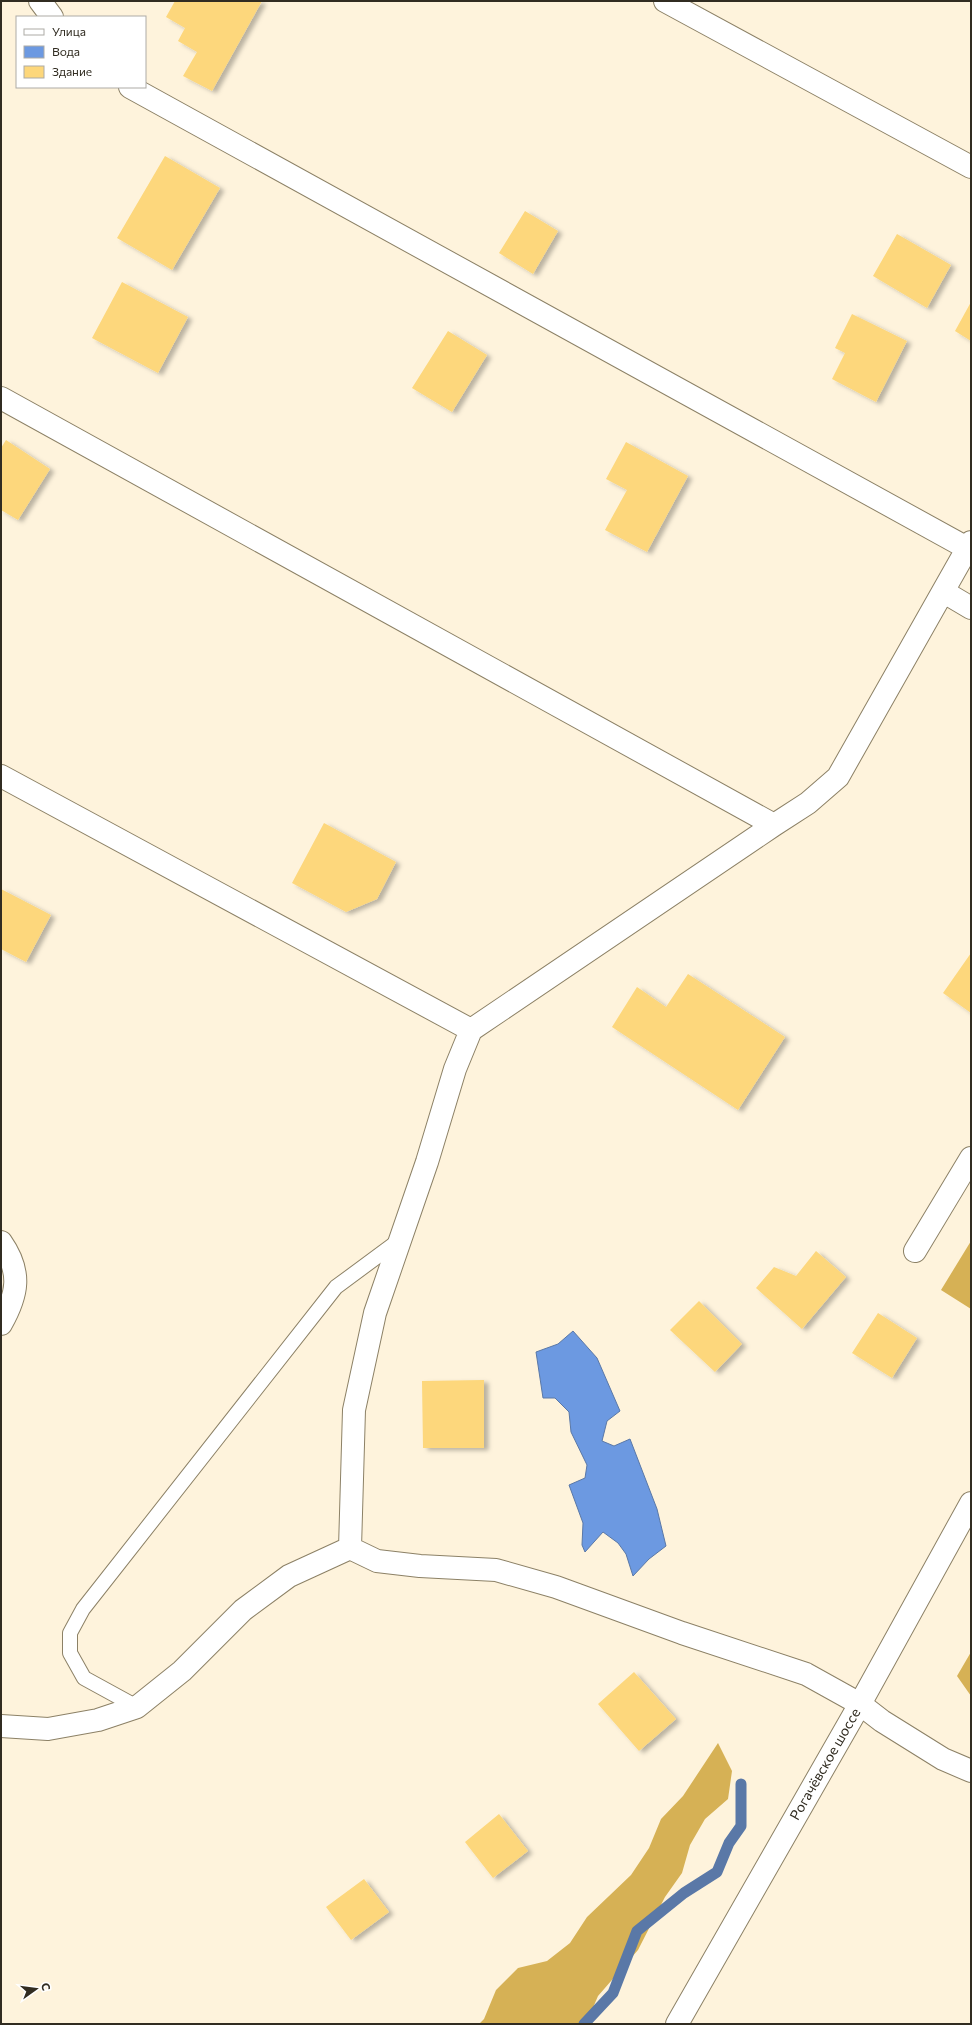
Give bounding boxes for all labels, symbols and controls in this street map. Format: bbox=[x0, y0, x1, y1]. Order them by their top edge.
legend bbox=[16, 16, 146, 88]
text: Улица bbox=[52, 24, 86, 38]
text: Вода bbox=[52, 44, 80, 58]
text: Здание bbox=[52, 64, 92, 78]
street label: Рогачёвское шоссе bbox=[786, 1705, 864, 1823]
north arrow bbox=[16, 1969, 56, 2009]
text: С bbox=[39, 1981, 54, 1992]

